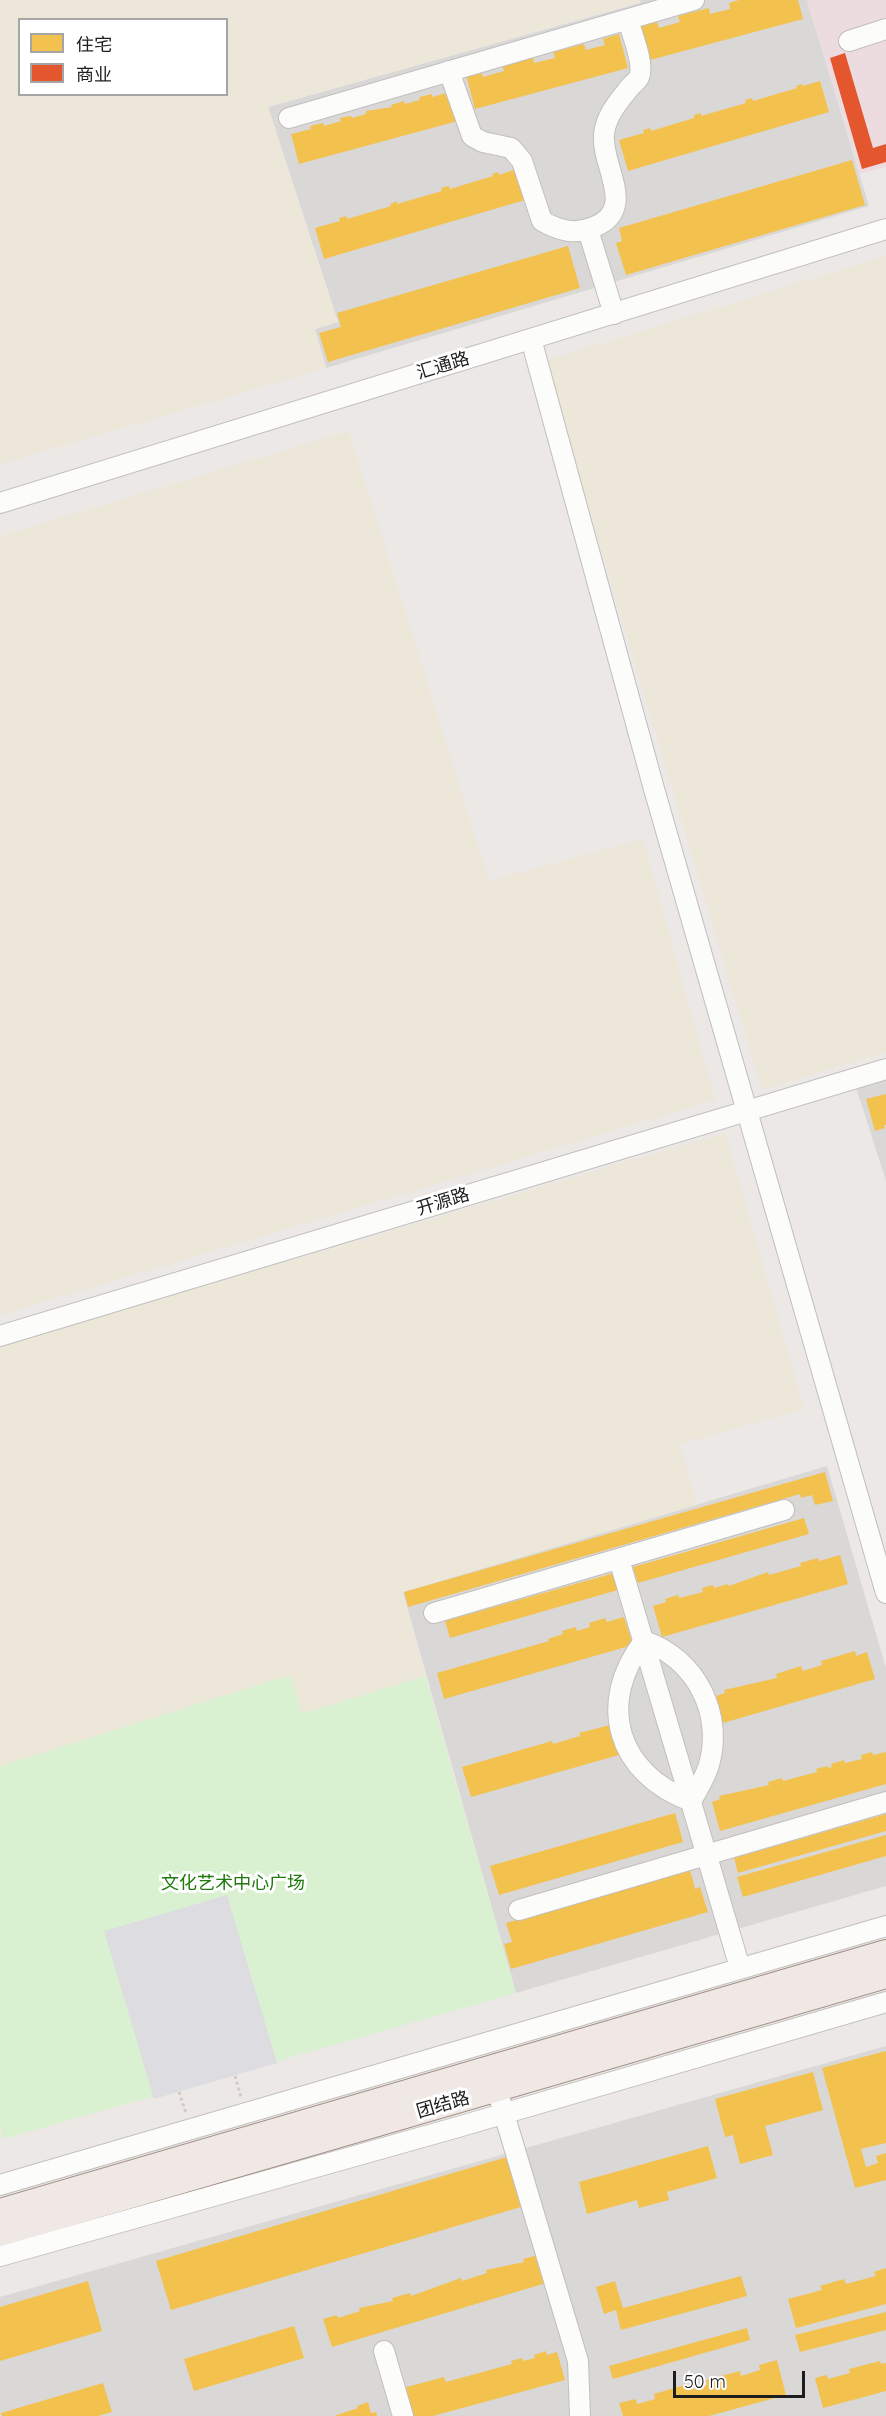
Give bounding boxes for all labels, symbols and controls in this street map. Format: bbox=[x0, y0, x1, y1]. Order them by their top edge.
legend bbox=[18, 18, 228, 96]
text: 住宅 bbox=[76, 33, 112, 56]
text: 商业 bbox=[76, 63, 112, 86]
street label: 汇通路 bbox=[414, 348, 472, 384]
street label: 开源路 bbox=[414, 1184, 472, 1220]
park label: 文化艺术中心广场 bbox=[161, 1873, 305, 1895]
street label: 团结路 bbox=[414, 2087, 472, 2123]
scale bar bbox=[676, 2359, 808, 2397]
text: 50 m bbox=[684, 2370, 726, 2393]

